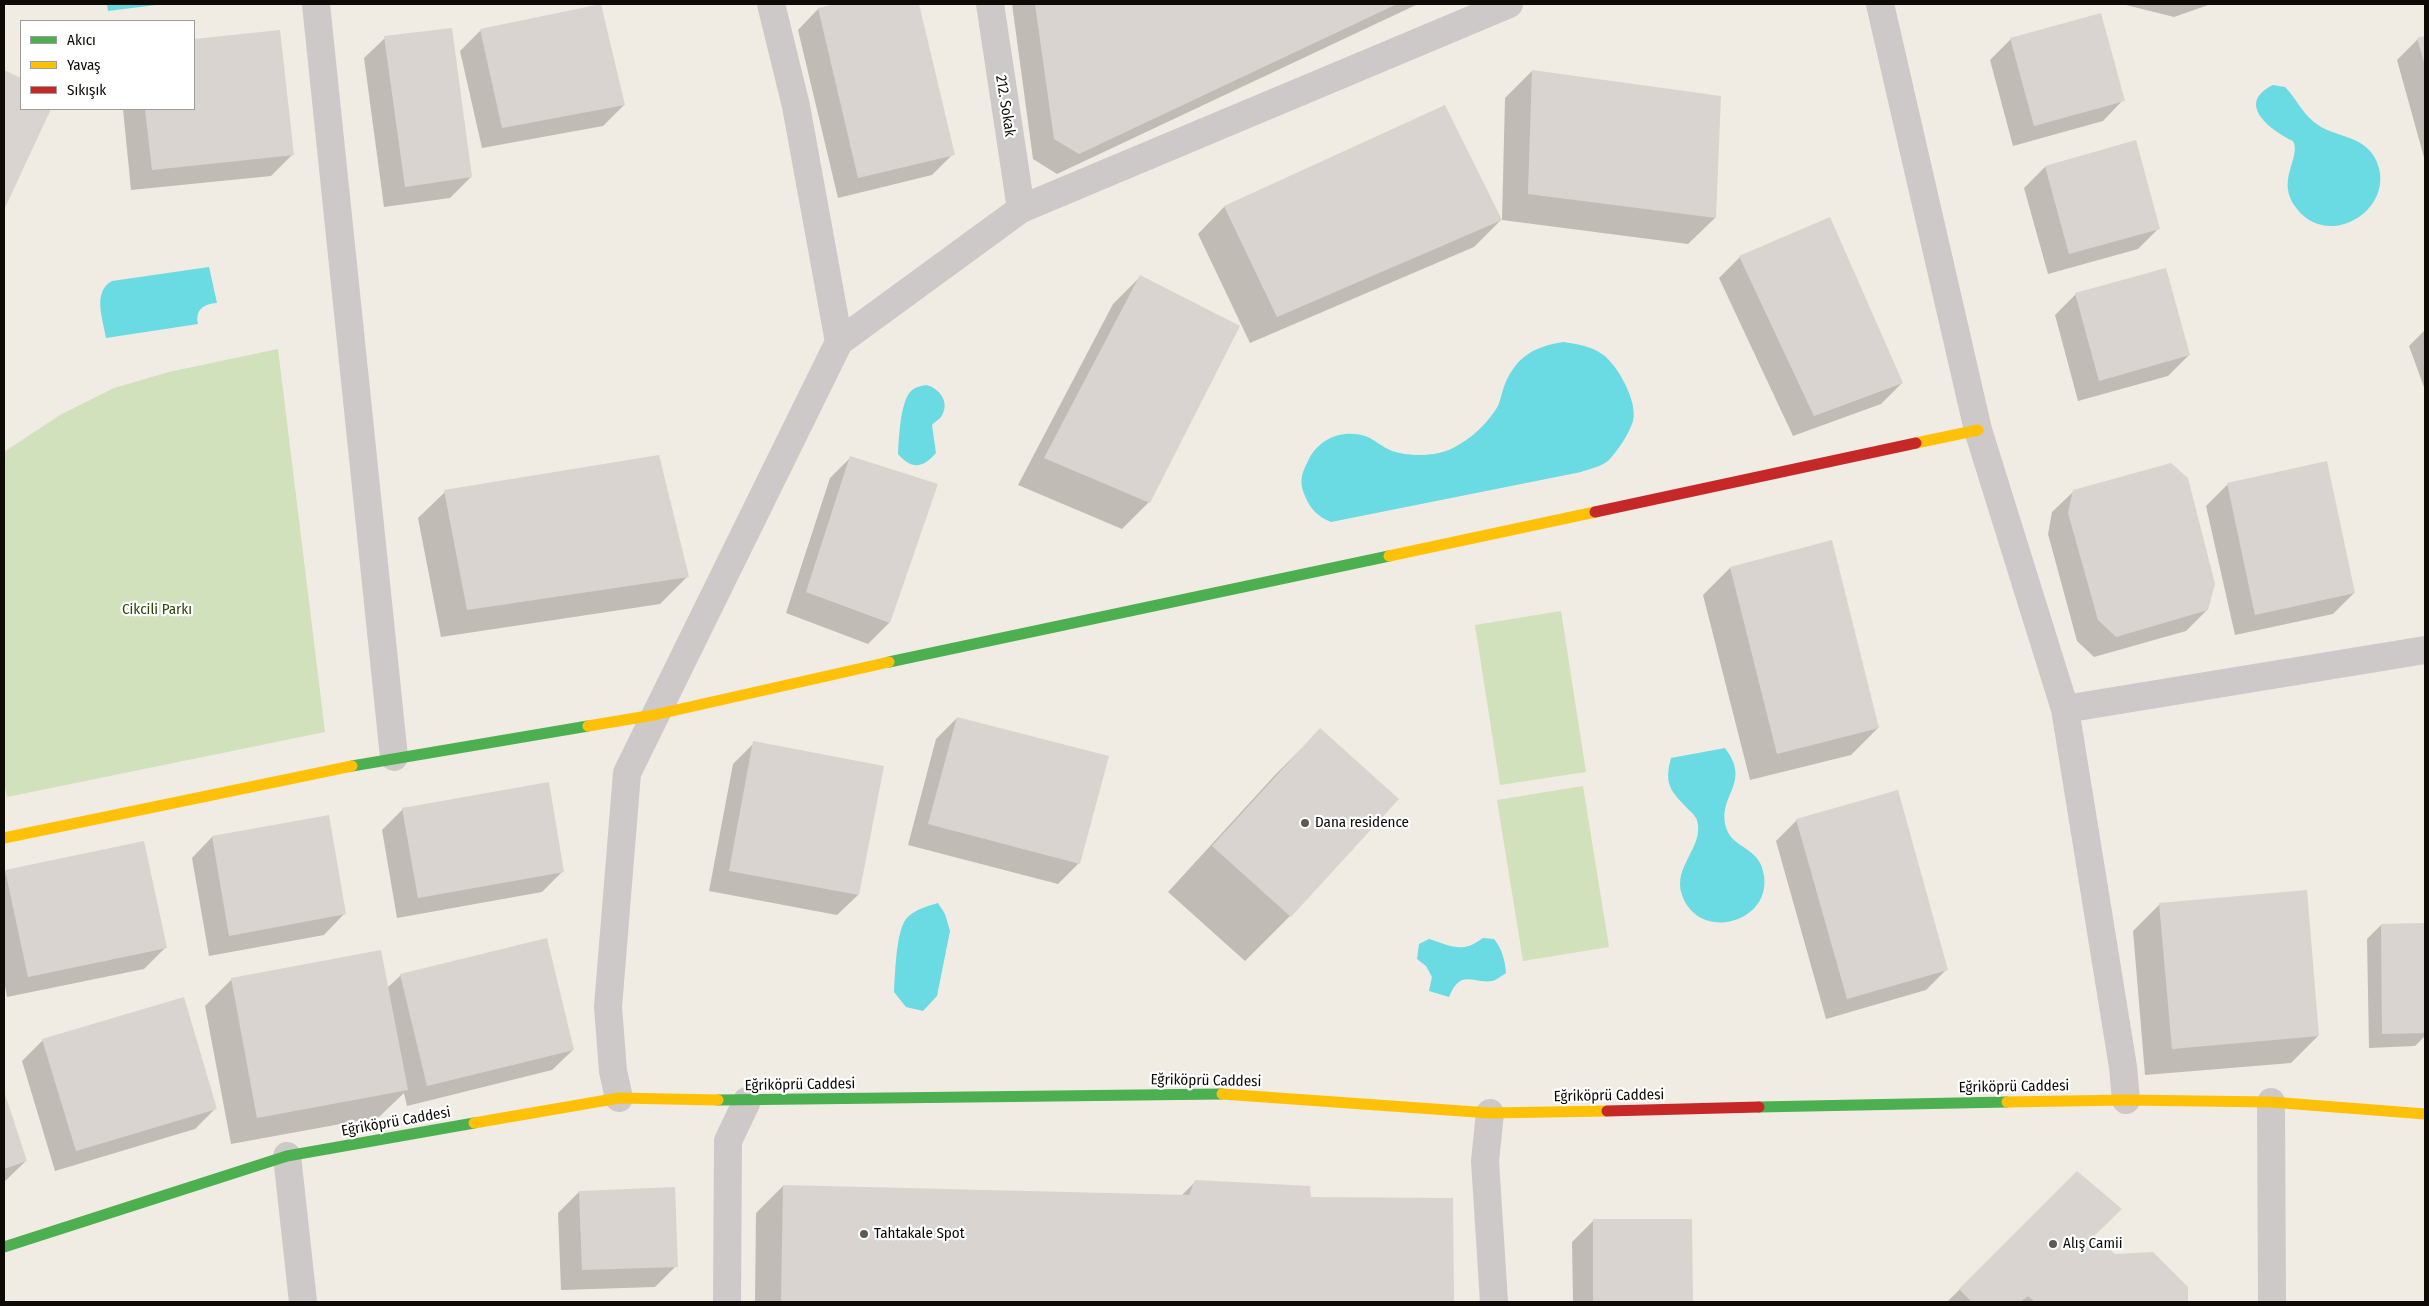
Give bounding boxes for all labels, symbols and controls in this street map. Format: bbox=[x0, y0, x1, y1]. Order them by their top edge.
legend bbox=[20, 20, 195, 110]
text: Akıcı bbox=[67, 31, 96, 49]
text: Yavaş bbox=[67, 56, 101, 74]
street label: 212. Sokak bbox=[991, 74, 1019, 138]
text: Sıkışık bbox=[67, 81, 106, 99]
park label: Cikcili Parkı bbox=[122, 601, 192, 619]
place label: Dana residence bbox=[1315, 814, 1409, 832]
marker: Dana residence bbox=[1299, 817, 1311, 829]
street label: Eğriköprü Caddesi bbox=[1151, 1071, 1261, 1091]
street label: Eğriköprü Caddesi bbox=[745, 1075, 855, 1095]
street label: Eğriköprü Caddesi bbox=[1959, 1077, 2069, 1097]
street label: Eğriköprü Caddesi bbox=[1554, 1086, 1664, 1106]
street label: Eğriköprü Caddesi bbox=[340, 1104, 452, 1140]
place label: Tahtakale Spot bbox=[874, 1225, 965, 1243]
marker: Tahtakale Spot bbox=[858, 1228, 870, 1240]
place label: Alış Camii bbox=[2063, 1235, 2122, 1253]
marker: Alış Camii bbox=[2047, 1238, 2059, 1250]

